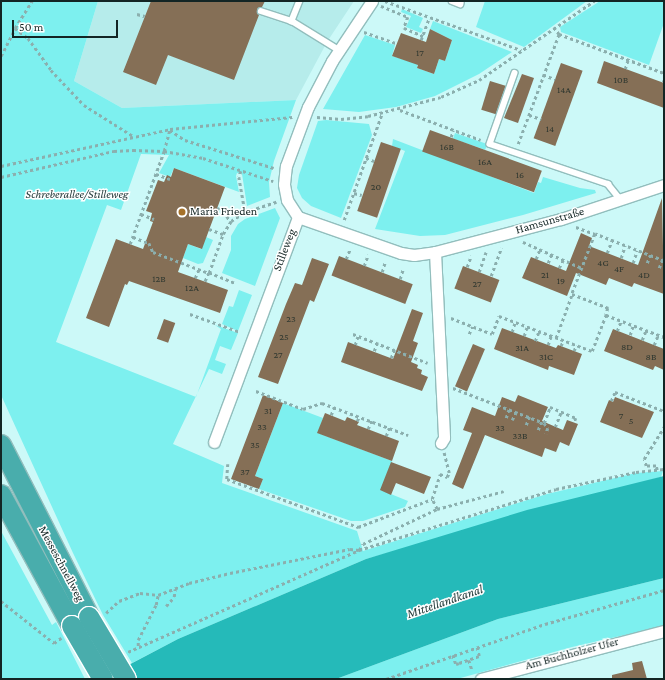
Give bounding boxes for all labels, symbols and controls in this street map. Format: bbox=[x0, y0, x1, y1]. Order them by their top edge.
scale bar bbox=[14, 12, 120, 38]
text: 50 m bbox=[19, 20, 43, 34]
house number: 17 bbox=[416, 47, 424, 59]
house number: 10B bbox=[614, 74, 628, 86]
house number: 14A bbox=[557, 84, 571, 96]
house number: 14 bbox=[546, 123, 554, 135]
house number: 16B bbox=[440, 141, 454, 153]
house number: 16A bbox=[478, 156, 492, 168]
house number: 16 bbox=[516, 169, 524, 181]
house number: 20 bbox=[371, 181, 381, 193]
park label: Schreberallee/Stilleweg bbox=[26, 188, 128, 202]
street label: Hamsunstraße bbox=[514, 204, 586, 238]
place label: Maria Frieden bbox=[190, 205, 257, 219]
marker: Maria Frieden bbox=[177, 207, 187, 217]
street label: Stilleweg bbox=[270, 227, 300, 273]
house number: 4G bbox=[597, 257, 609, 269]
house number: 4F bbox=[614, 263, 624, 275]
house number: 21 bbox=[541, 269, 549, 281]
house number: 4D bbox=[638, 269, 650, 281]
house number: 12B bbox=[152, 273, 166, 285]
house number: 19 bbox=[557, 275, 565, 287]
house number: 27 bbox=[472, 278, 482, 290]
house number: 12A bbox=[185, 282, 199, 294]
house number: 23 bbox=[286, 313, 296, 325]
house number: 25 bbox=[279, 331, 289, 343]
house number: 8D bbox=[621, 341, 633, 353]
house number: 31A bbox=[515, 342, 529, 354]
house number: 27 bbox=[273, 349, 283, 361]
house number: 31C bbox=[539, 351, 553, 363]
house number: 8B bbox=[646, 351, 656, 363]
house number: 31 bbox=[264, 405, 272, 417]
house number: 7 bbox=[619, 410, 623, 422]
house number: 5 bbox=[629, 415, 633, 427]
house number: 33 bbox=[257, 421, 267, 433]
house number: 33 bbox=[495, 422, 505, 434]
house number: 33B bbox=[513, 430, 527, 442]
house number: 35 bbox=[250, 439, 260, 451]
house number: 37 bbox=[240, 466, 250, 478]
street label: Messeschnellweg bbox=[35, 524, 87, 604]
water label: Mittellandkanal bbox=[405, 582, 485, 622]
street label: Am Buchholzer Ufer bbox=[524, 635, 620, 673]

